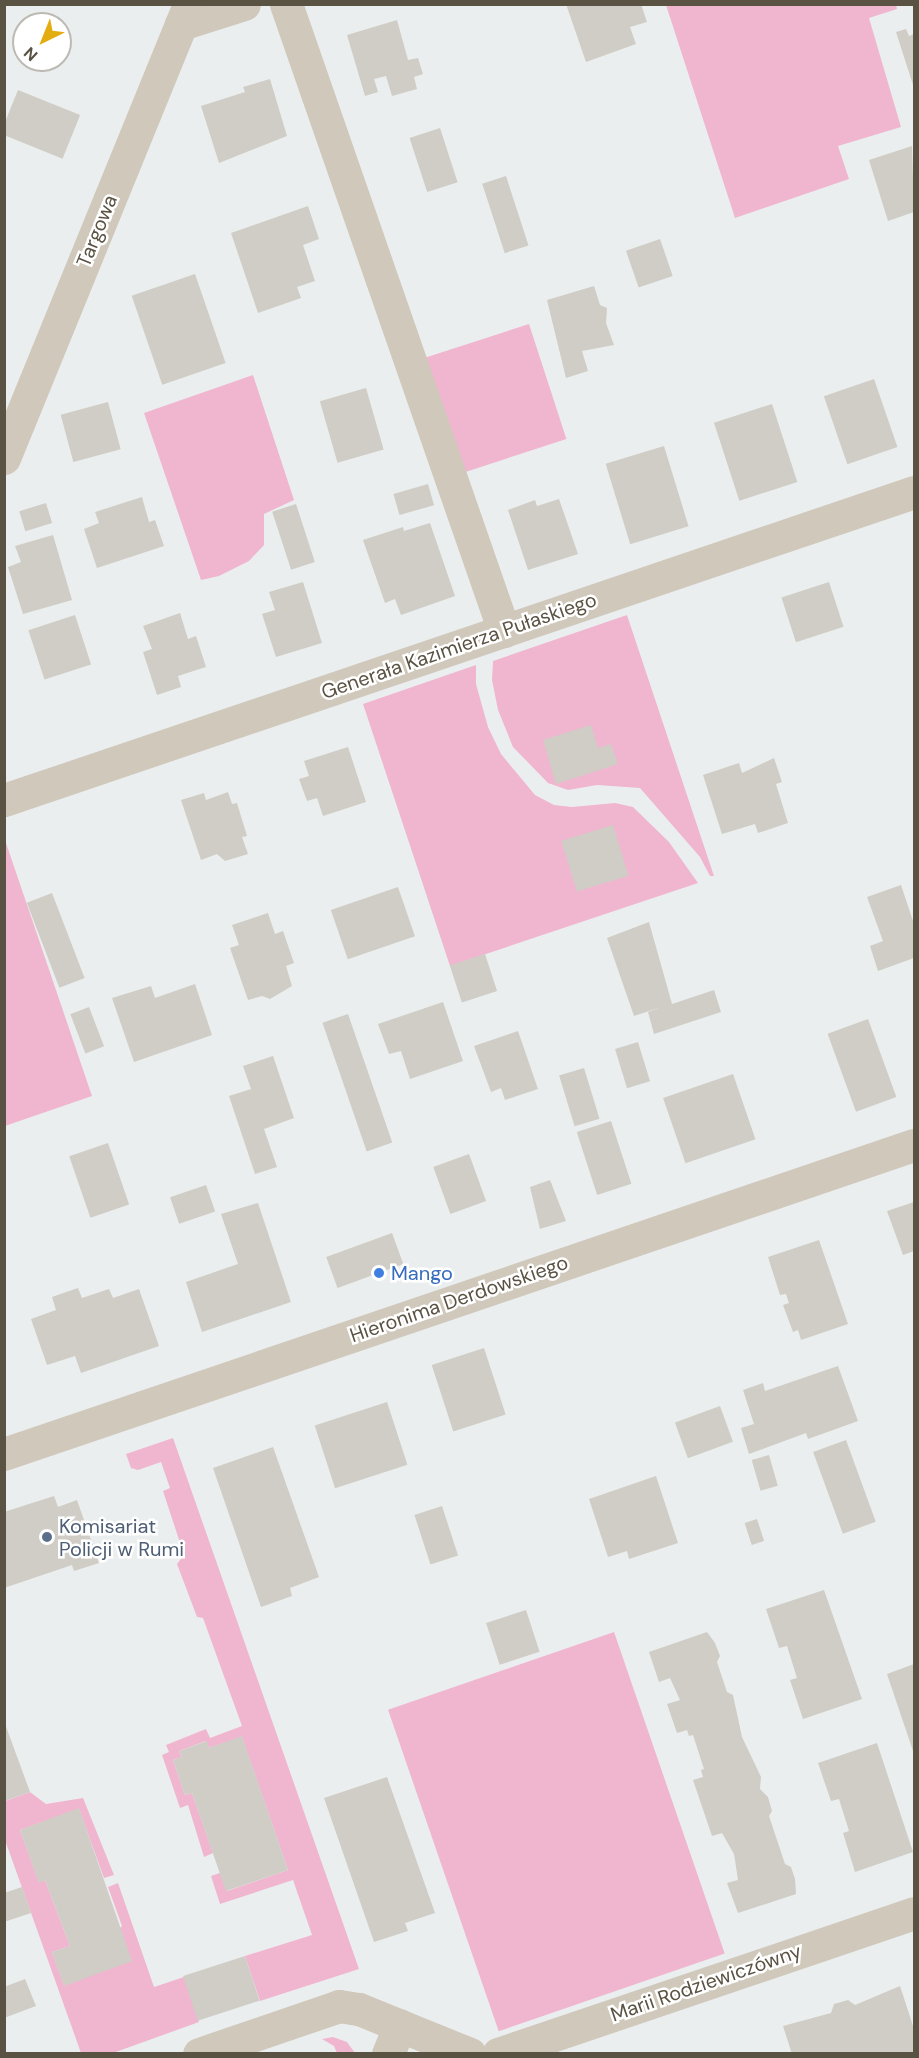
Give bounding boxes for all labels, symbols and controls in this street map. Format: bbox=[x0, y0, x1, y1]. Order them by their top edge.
north arrow bbox=[12, 12, 72, 72]
text: N bbox=[19, 42, 42, 66]
street label: Targowa bbox=[72, 191, 122, 271]
street label: Generała Kazimierza Pułaskiego bbox=[318, 588, 600, 704]
street label: Hieronima Derdowskiego bbox=[347, 1250, 571, 1348]
place label: Mango bbox=[391, 1261, 453, 1285]
marker: Mango bbox=[372, 1266, 386, 1280]
place label: Komisariat Policji w Rumi bbox=[59, 1514, 184, 1561]
marker: Komisariat Policji w Rumi bbox=[40, 1530, 54, 1544]
street label: Marii Rodziewiczówny bbox=[607, 1939, 805, 2027]

